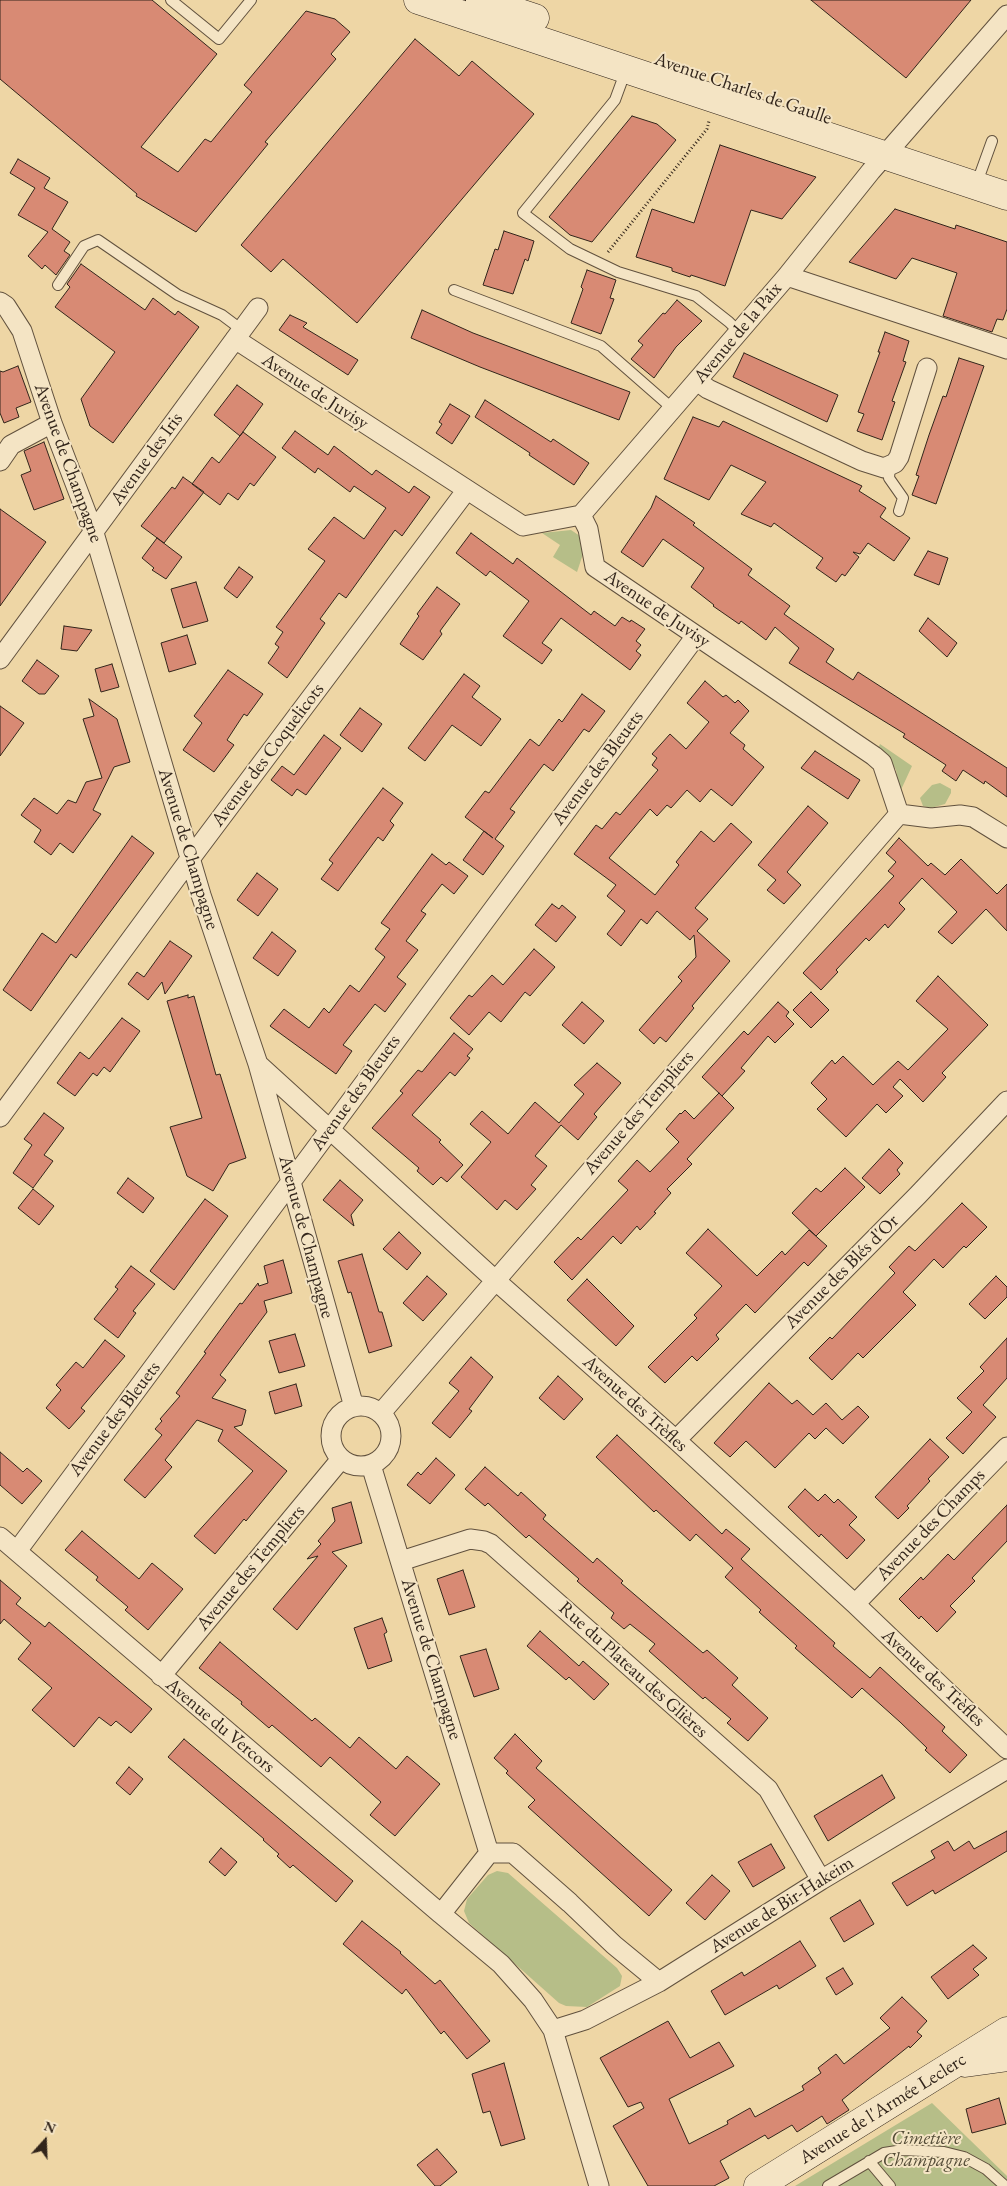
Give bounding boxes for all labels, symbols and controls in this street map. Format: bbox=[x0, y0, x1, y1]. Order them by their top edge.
street label: Avenue Charles de Gaulle bbox=[651, 48, 835, 130]
street label: Avenue de la Paix bbox=[689, 278, 787, 388]
street label: Avenue de Juvisy bbox=[257, 349, 373, 435]
street label: Avenue de Champagne bbox=[29, 380, 107, 546]
street label: Avenue des Iris bbox=[106, 408, 188, 510]
street label: Avenue de Juvisy bbox=[600, 565, 714, 653]
street label: Avenue des Coquelicots bbox=[207, 679, 329, 831]
street label: Avenue des Bleuets bbox=[547, 706, 649, 830]
street label: Avenue de Champagne bbox=[153, 766, 223, 932]
street label: Avenue des Bleuets bbox=[306, 1031, 406, 1155]
street label: Avenue des Templiers bbox=[579, 1046, 699, 1180]
street label: Avenue de Champagne bbox=[273, 1153, 339, 1321]
street label: Avenue des Blés d'Or bbox=[780, 1210, 904, 1334]
street label: Avenue des Trèfles bbox=[578, 1351, 692, 1457]
street label: Avenue des Bleuets bbox=[64, 1357, 166, 1481]
street label: Avenue des Champs bbox=[872, 1464, 990, 1586]
street label: Avenue des Templiers bbox=[192, 1501, 310, 1635]
street label: Avenue de Champagne bbox=[396, 1576, 466, 1742]
street label: Rue du Plateau des Glières bbox=[554, 1597, 712, 1743]
street label: Avenue des Trèfles bbox=[877, 1624, 989, 1732]
street label: Avenue du Vercors bbox=[161, 1674, 279, 1778]
street label: Avenue de Bir-Hakeim bbox=[706, 1852, 858, 1958]
street label: Avenue de l'Armée Leclerc bbox=[795, 2048, 971, 2170]
north arrow bbox=[20, 2116, 70, 2166]
text: N bbox=[42, 2117, 59, 2137]
park label: Cimetière Champagne bbox=[882, 2128, 970, 2172]

